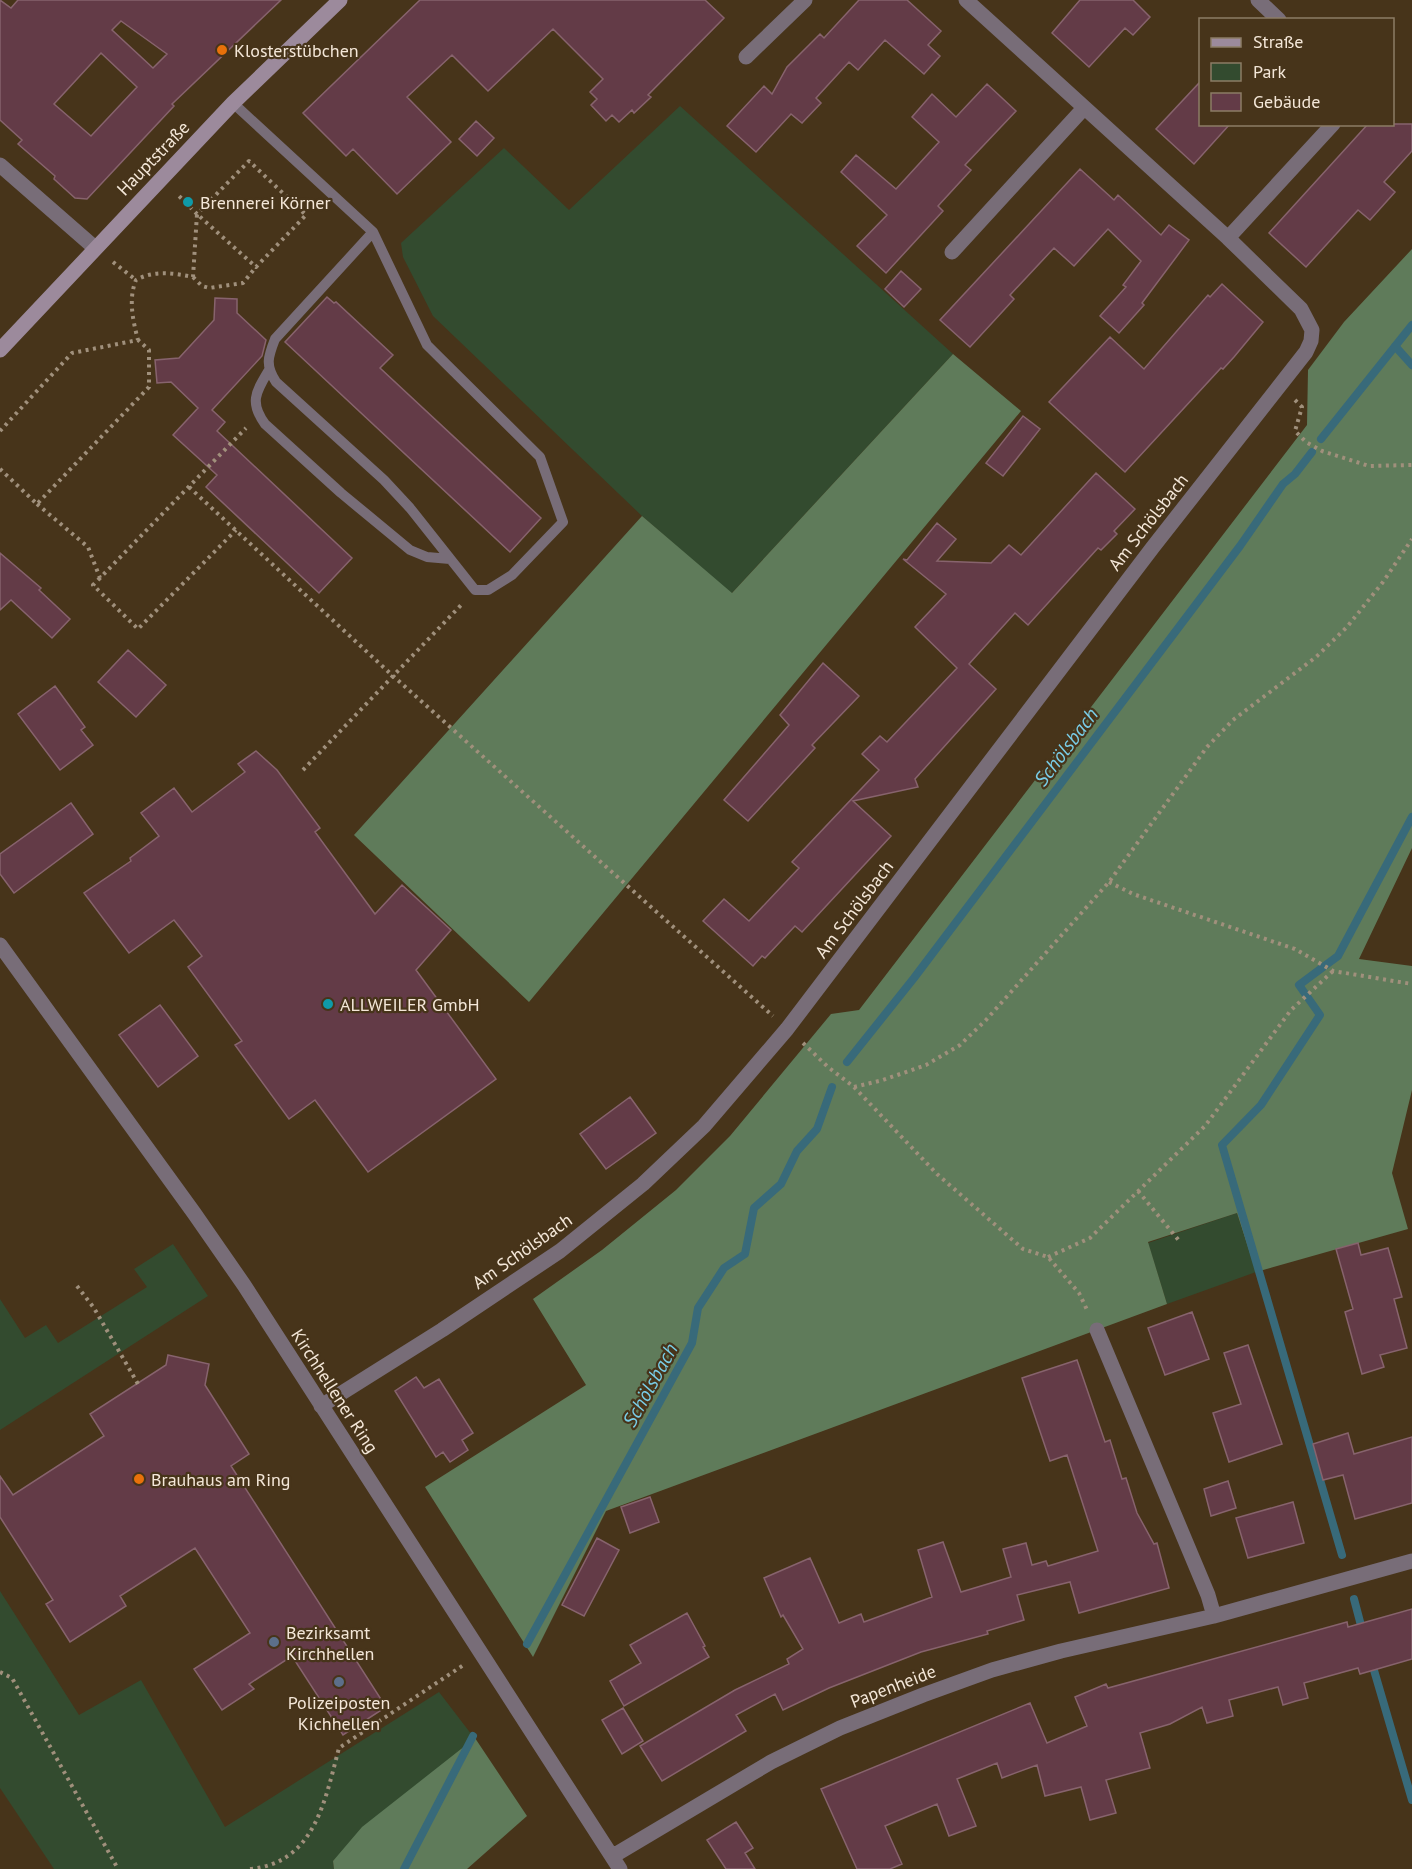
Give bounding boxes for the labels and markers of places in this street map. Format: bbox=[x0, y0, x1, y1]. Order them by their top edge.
place label: Klosterstübchen bbox=[234, 39, 359, 62]
marker: Klosterstübchen bbox=[215, 43, 229, 57]
place label: Brennerei Körner bbox=[200, 191, 331, 214]
marker: Brennerei Körner bbox=[181, 195, 195, 209]
place label: ALLWEILER GmbH bbox=[340, 993, 480, 1016]
marker: ALLWEILER GmbH bbox=[321, 997, 335, 1011]
place label: Brauhaus am Ring bbox=[151, 1468, 291, 1491]
marker: Brauhaus am Ring bbox=[132, 1472, 146, 1486]
place label: Bezirksamt Kirchhellen bbox=[286, 1621, 374, 1665]
marker: Bezirksamt Kirchhellen bbox=[267, 1635, 281, 1649]
marker: Polizeiposten Kichhellen bbox=[332, 1675, 346, 1689]
place label: Polizeiposten Kichhellen bbox=[288, 1691, 390, 1735]

